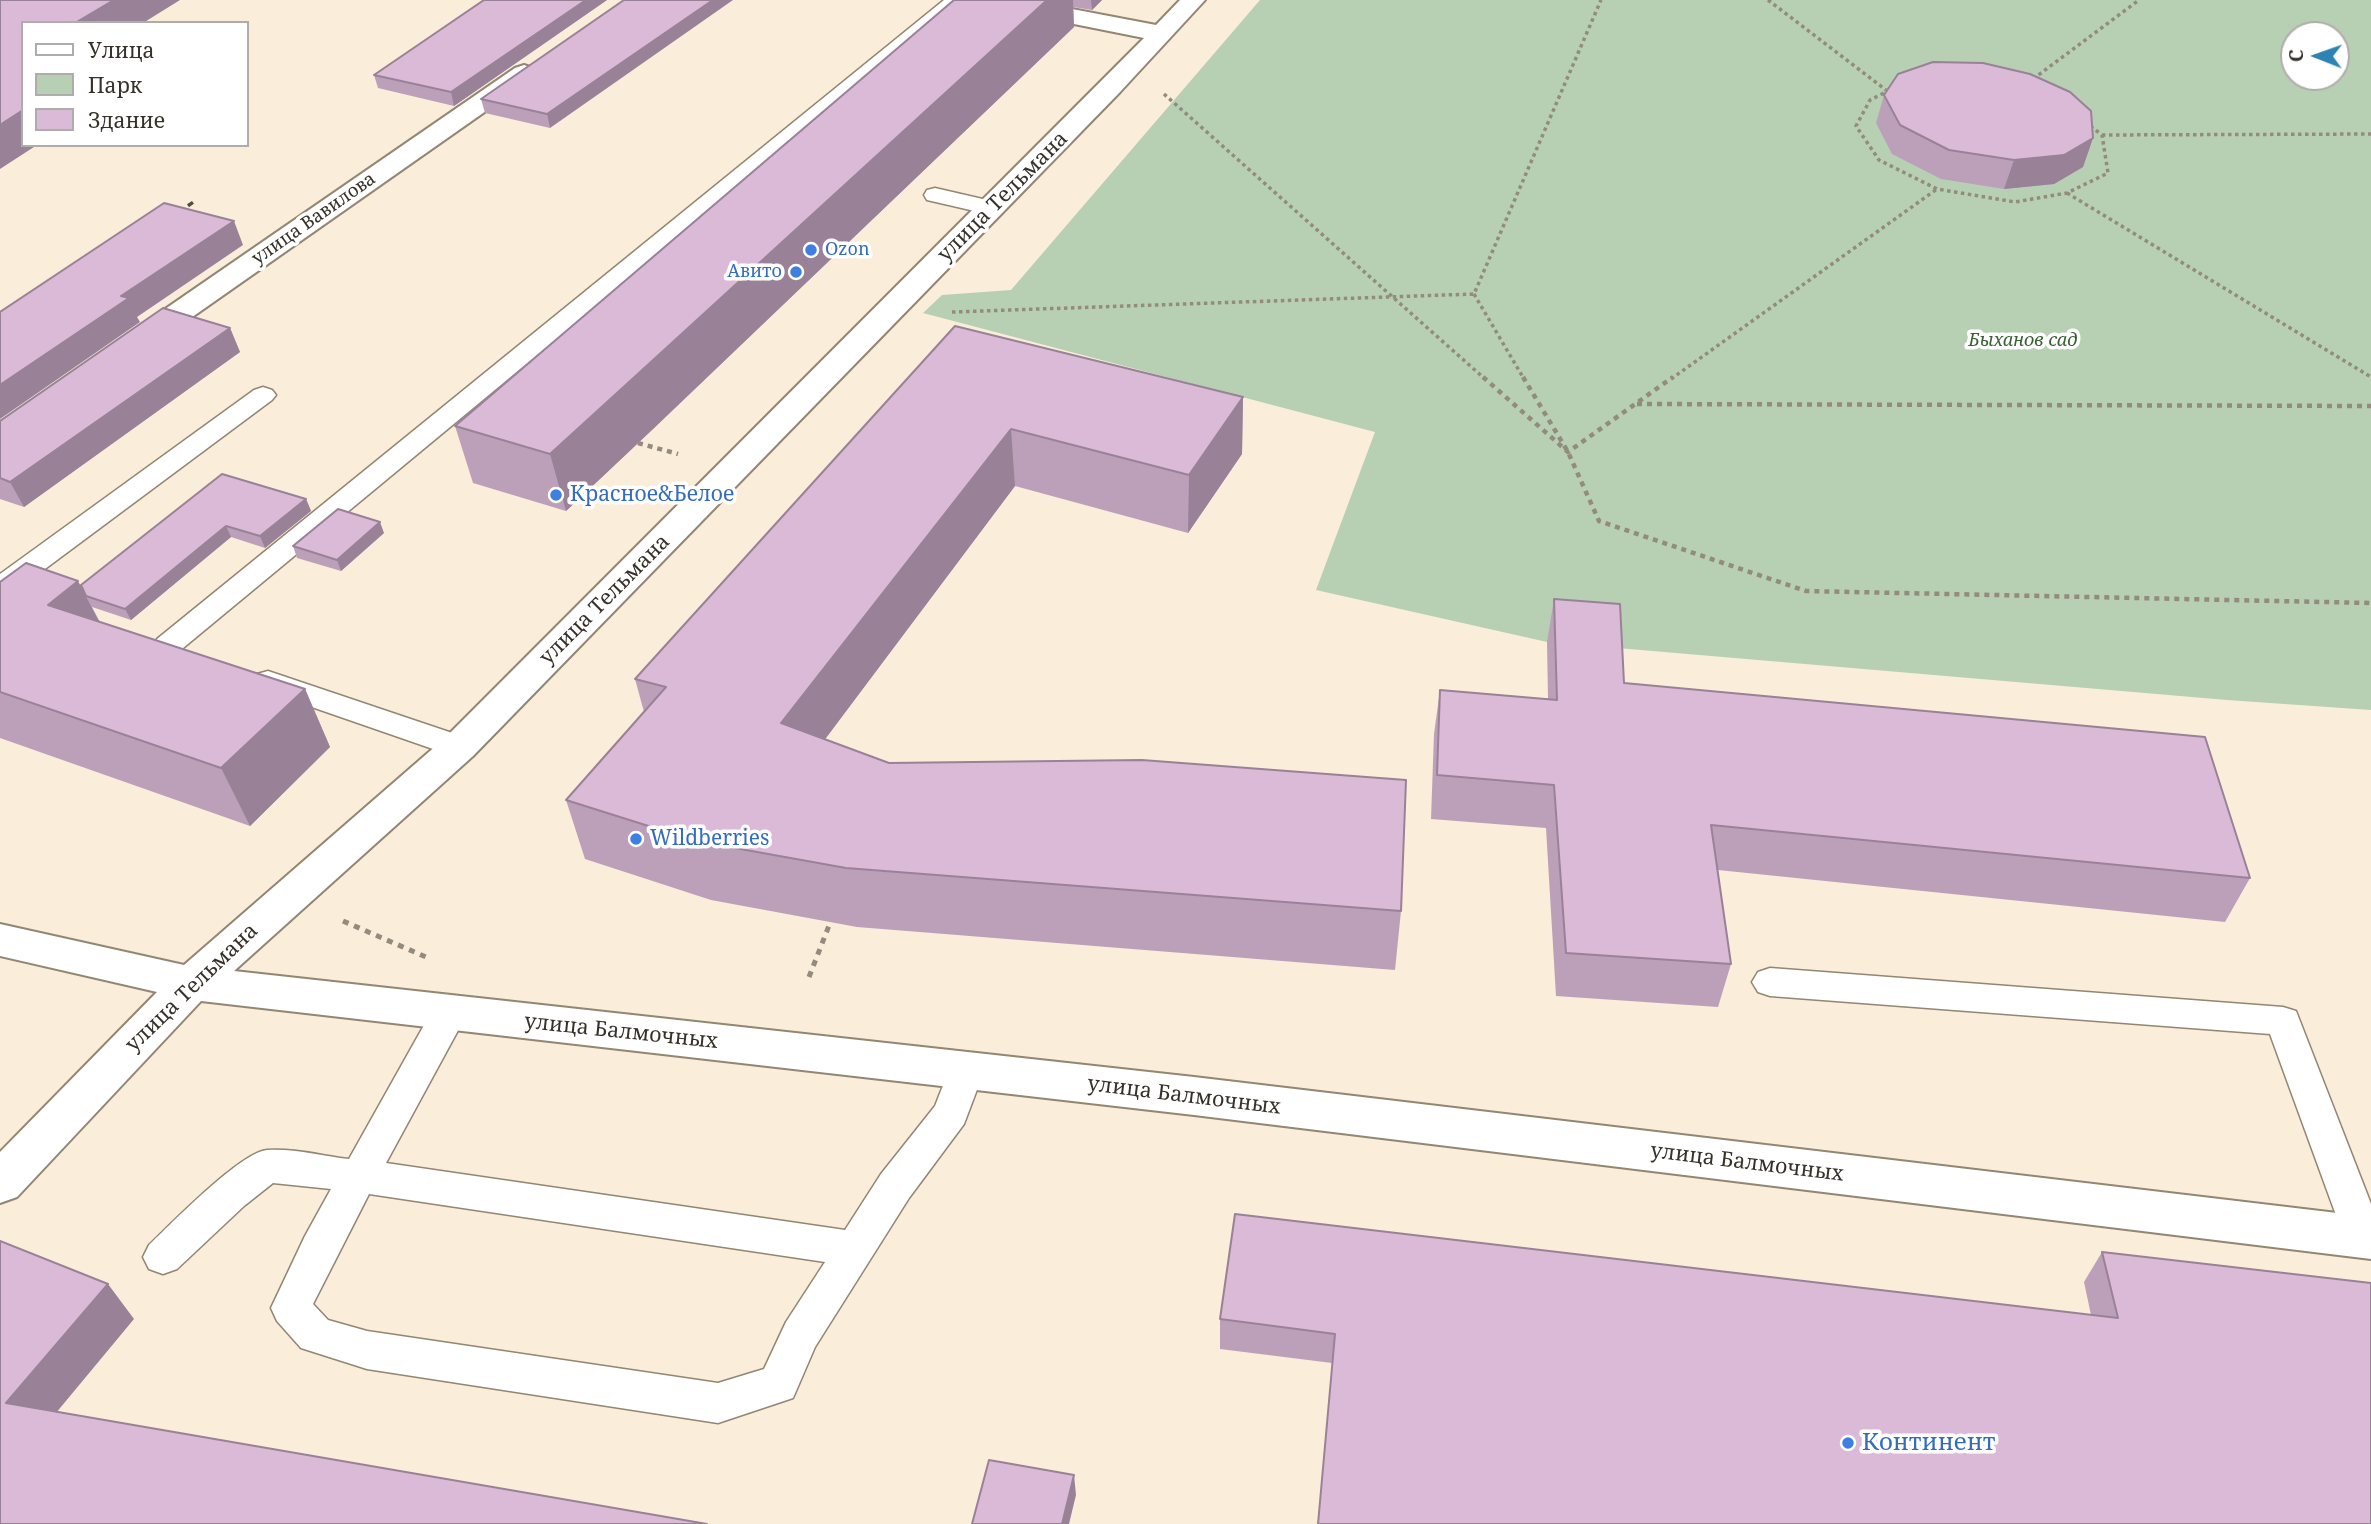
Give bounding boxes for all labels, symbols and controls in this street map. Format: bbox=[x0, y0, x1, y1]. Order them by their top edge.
legend bbox=[21, 21, 248, 147]
north arrow bbox=[2280, 21, 2350, 91]
text: Улица bbox=[88, 36, 155, 64]
text: С bbox=[2283, 49, 2309, 62]
text: Парк bbox=[88, 71, 142, 99]
text: Здание bbox=[88, 106, 165, 134]
street label: улица Тельмана bbox=[933, 127, 1073, 267]
street label: улица Вавилова bbox=[248, 168, 380, 270]
place label: Ozon bbox=[825, 239, 870, 261]
marker: Ozon bbox=[803, 242, 819, 258]
place label: Авито bbox=[727, 261, 782, 283]
marker: Авито bbox=[788, 264, 804, 280]
park label: Быханов сад bbox=[1968, 330, 2078, 352]
place label: Красное&Белое bbox=[570, 482, 734, 508]
marker: Красное&Белое bbox=[548, 487, 564, 503]
street label: улица Тельмана bbox=[535, 530, 675, 670]
place label: Wildberries bbox=[650, 826, 769, 852]
marker: Wildberries bbox=[628, 831, 644, 847]
street label: улица Тельмана bbox=[121, 918, 263, 1058]
street label: улица Балмочных bbox=[523, 1009, 719, 1055]
street label: улица Балмочных bbox=[1086, 1072, 1282, 1120]
street label: улица Балмочных bbox=[1649, 1139, 1845, 1187]
place label: Континент bbox=[1862, 1429, 1995, 1457]
marker: Континент bbox=[1840, 1435, 1856, 1451]

